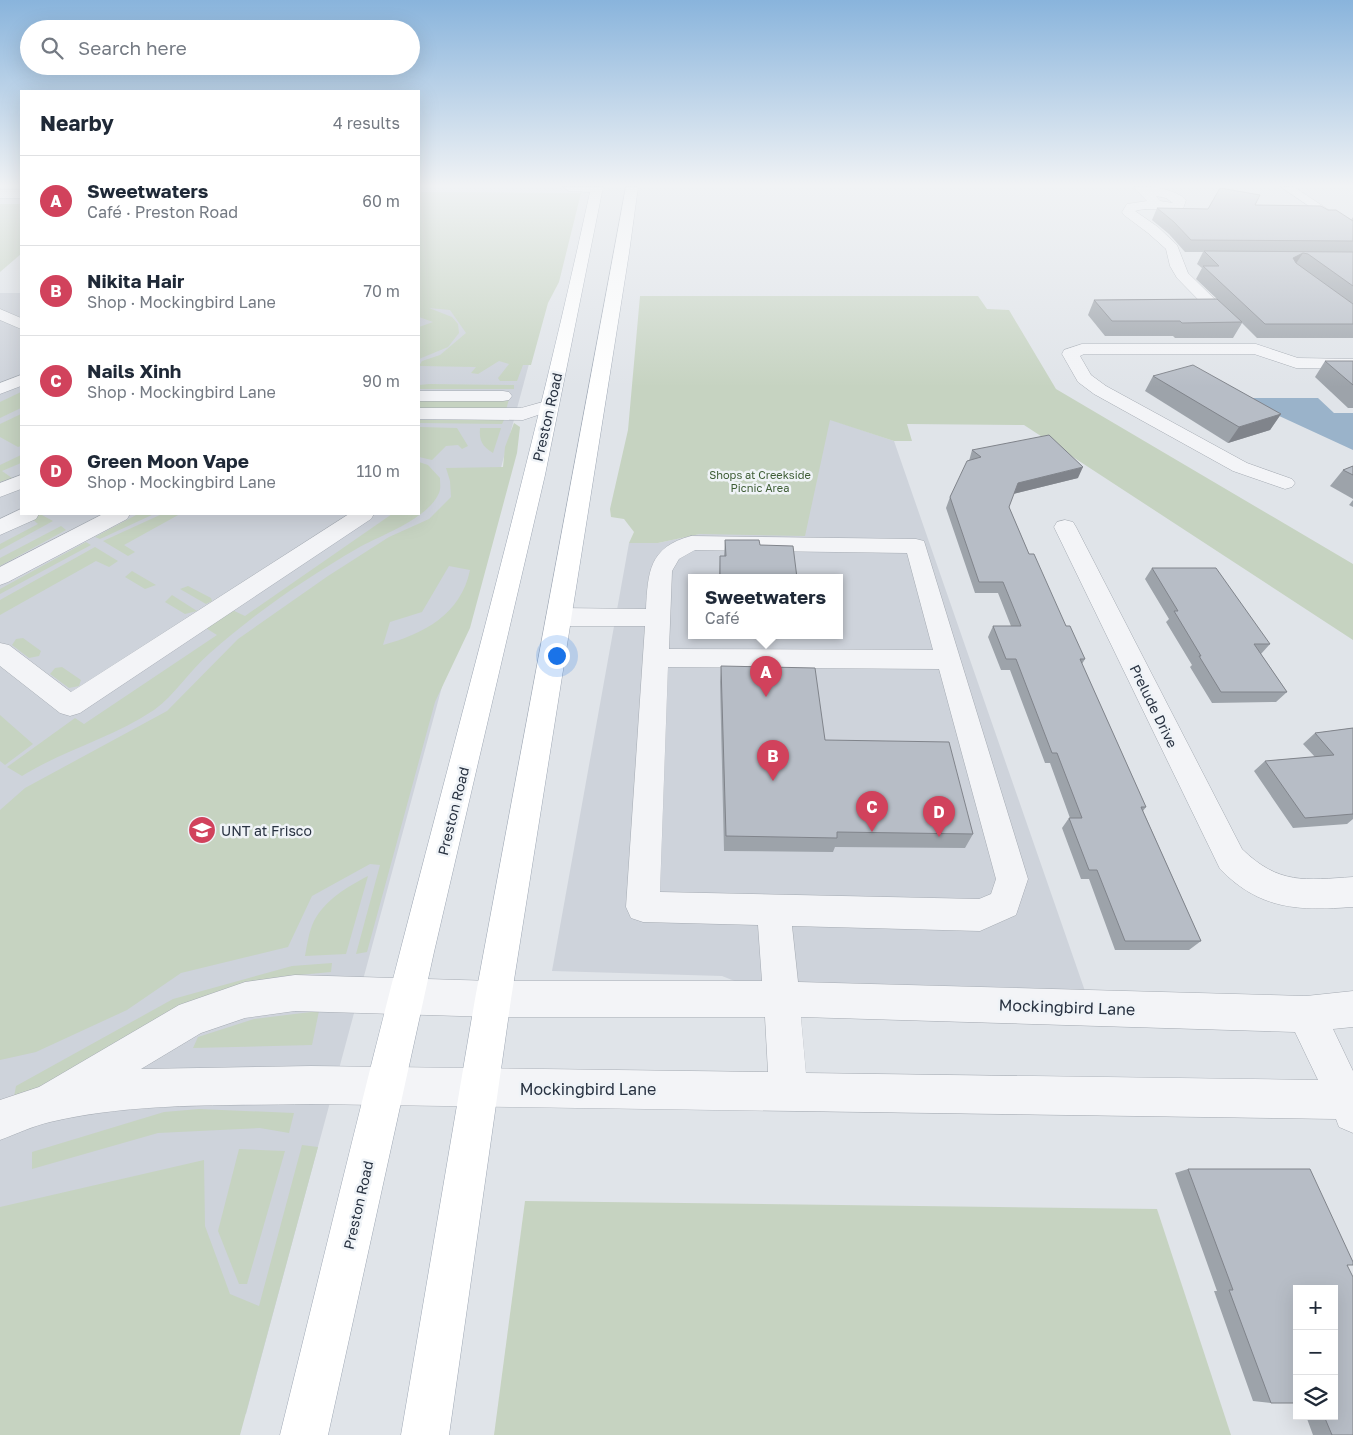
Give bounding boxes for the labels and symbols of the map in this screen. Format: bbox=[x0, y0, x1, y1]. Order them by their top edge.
street label: Preston Road bbox=[529, 371, 565, 463]
park label: Shops at Creekside Picnic Area bbox=[709, 468, 811, 494]
your location bbox=[544, 643, 570, 669]
pin: A bbox=[750, 656, 782, 697]
street label: Prelude Drive bbox=[1127, 662, 1181, 750]
pin: B bbox=[757, 740, 789, 781]
street label: Preston Road bbox=[434, 765, 472, 857]
pin: C bbox=[856, 791, 888, 832]
pin: D bbox=[923, 796, 955, 837]
school or university icon: UNT at Frisco bbox=[187, 815, 217, 845]
place label: UNT at Frisco bbox=[221, 822, 312, 839]
street label: Mockingbird Lane bbox=[998, 995, 1136, 1019]
street label: Mockingbird Lane bbox=[520, 1079, 656, 1099]
street label: Preston Road bbox=[340, 1159, 376, 1251]

